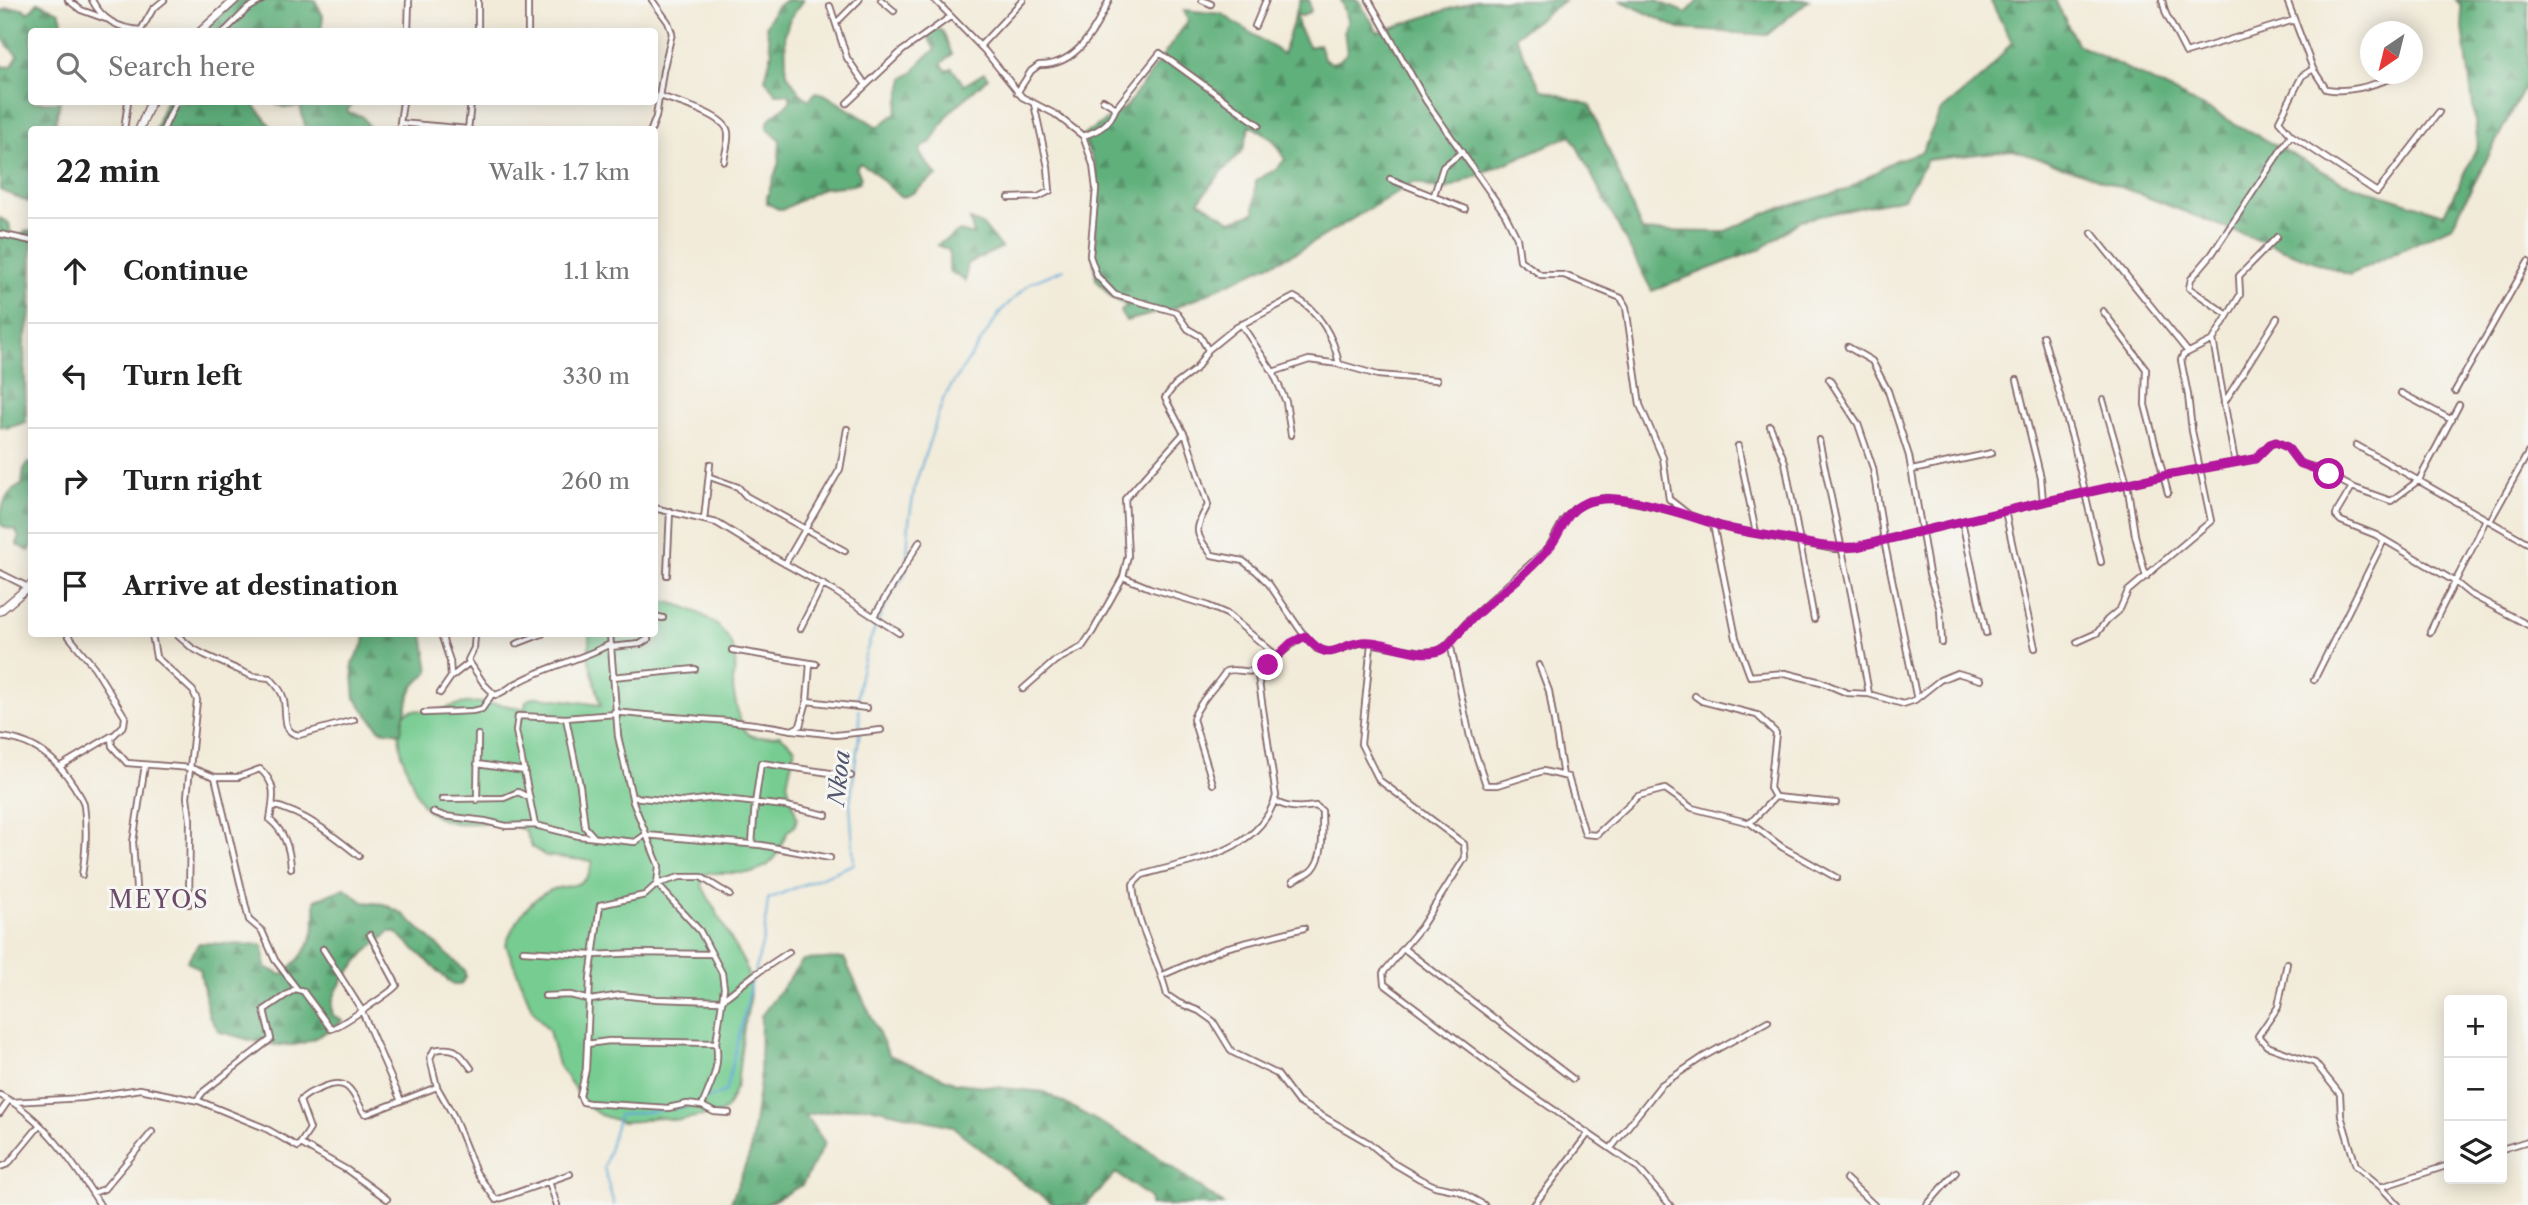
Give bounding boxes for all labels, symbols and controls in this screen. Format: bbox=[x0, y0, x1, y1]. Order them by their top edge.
north arrow bbox=[2360, 21, 2423, 84]
search box bbox=[28, 28, 658, 105]
icon: search bbox=[52, 48, 90, 86]
text: Search here bbox=[108, 51, 255, 83]
text: 22 min bbox=[56, 153, 160, 190]
text: Walk · 1.7 km bbox=[489, 158, 630, 186]
icon: ahead bbox=[56, 252, 94, 290]
text: Continue bbox=[123, 255, 248, 287]
text: 1.1 km bbox=[564, 257, 630, 285]
icon: left bbox=[56, 357, 94, 395]
text: Turn left bbox=[123, 360, 242, 392]
text: 330 m bbox=[563, 362, 630, 390]
route start bbox=[2313, 458, 2344, 489]
icon: right bbox=[56, 462, 94, 500]
text: Turn right bbox=[123, 465, 262, 497]
text: 260 m bbox=[561, 467, 630, 495]
icon: arrive bbox=[56, 567, 94, 605]
text: Arrive at destination bbox=[123, 570, 398, 602]
route end bbox=[1252, 649, 1283, 680]
water label: Nkoa bbox=[822, 749, 856, 809]
district label: MEYOS bbox=[108, 885, 210, 914]
map controls bbox=[2444, 995, 2507, 1184]
button: + bbox=[2444, 995, 2507, 1058]
button: − bbox=[2444, 1058, 2507, 1121]
button: layers bbox=[2444, 1121, 2507, 1184]

